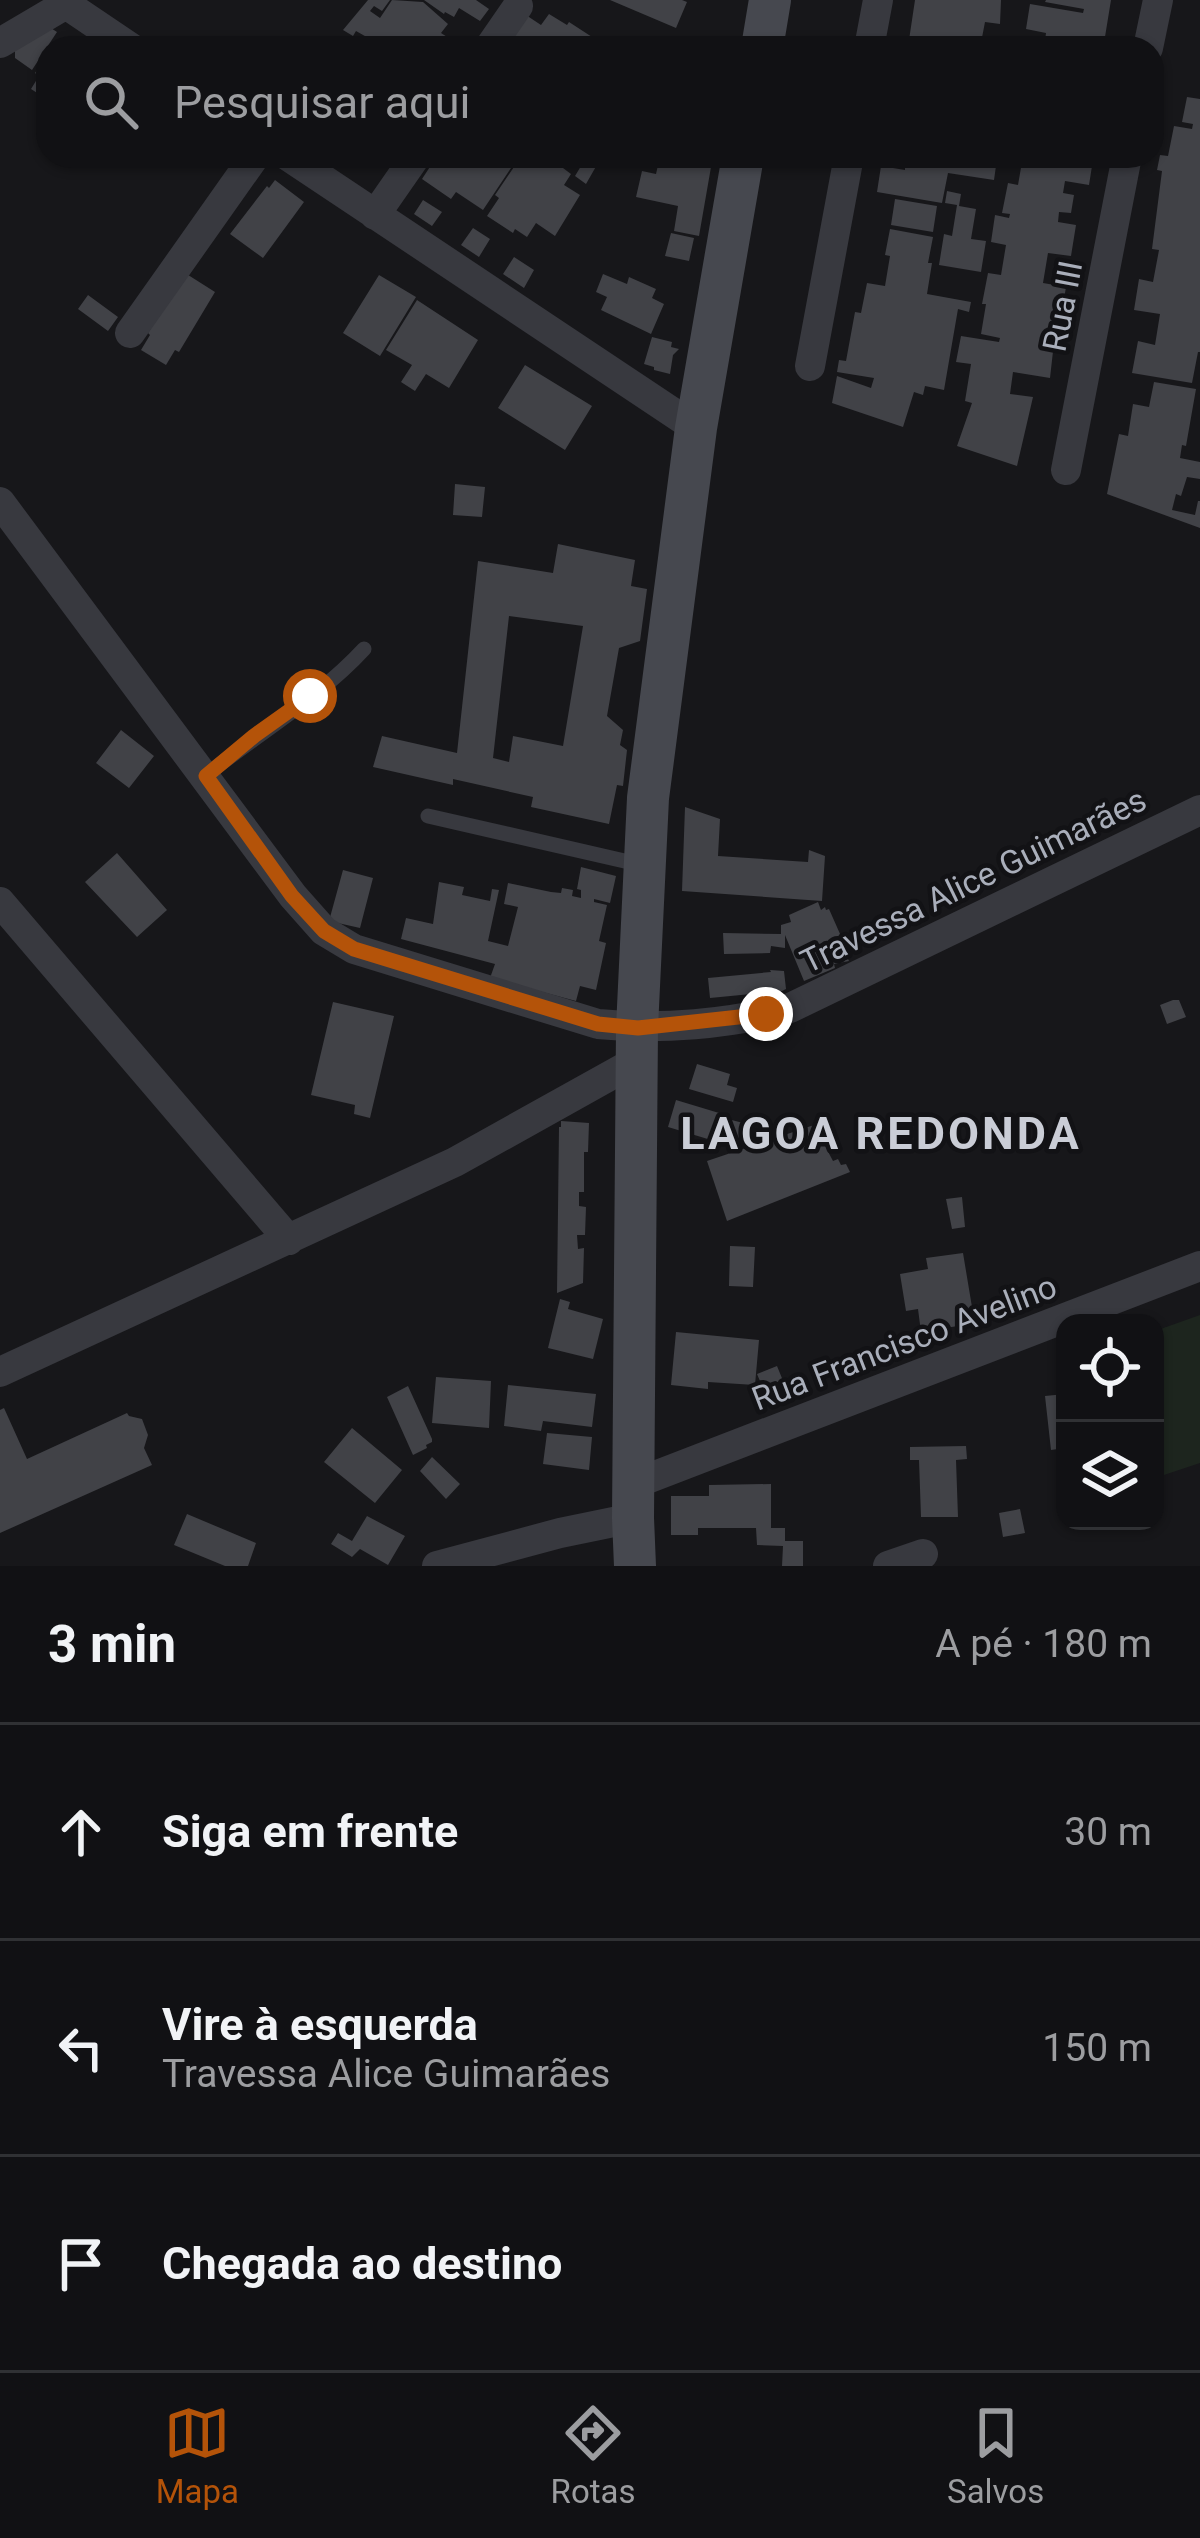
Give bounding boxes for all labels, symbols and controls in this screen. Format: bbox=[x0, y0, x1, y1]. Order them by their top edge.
search box bbox=[36, 36, 1164, 168]
icon: search bbox=[78, 69, 144, 135]
text: Pesquisar aqui bbox=[174, 76, 470, 129]
street label: Rua III bbox=[1035, 257, 1090, 355]
route start bbox=[283, 669, 337, 723]
street label: Travessa Alice Guimarães bbox=[794, 780, 1152, 981]
route end bbox=[739, 987, 793, 1041]
district label: LAGOA REDONDA bbox=[680, 1107, 1082, 1160]
street label: Rua Francisco Avelino bbox=[746, 1266, 1062, 1419]
map controls bbox=[1056, 1314, 1164, 1530]
button: locate bbox=[1056, 1314, 1164, 1422]
button: layers bbox=[1056, 1422, 1164, 1530]
text: 3 min bbox=[48, 1615, 176, 1674]
text: A pé · 180 m bbox=[935, 1621, 1152, 1667]
icon: ahead bbox=[48, 1799, 114, 1865]
text: Siga em frente bbox=[162, 1805, 458, 1858]
text: 30 m bbox=[1064, 1809, 1152, 1855]
text: Vire à esquerda bbox=[162, 1998, 478, 2051]
icon: left bbox=[48, 2015, 114, 2081]
text: 150 m bbox=[1042, 2025, 1152, 2071]
text: Travessa Alice Guimarães bbox=[162, 2051, 610, 2097]
icon: arrive bbox=[48, 2231, 114, 2297]
text: Chegada ao destino bbox=[162, 2237, 563, 2290]
tab: Mapa bbox=[156, 2400, 239, 2511]
tab: Rotas bbox=[551, 2400, 636, 2511]
tab: Salvos bbox=[947, 2400, 1044, 2511]

